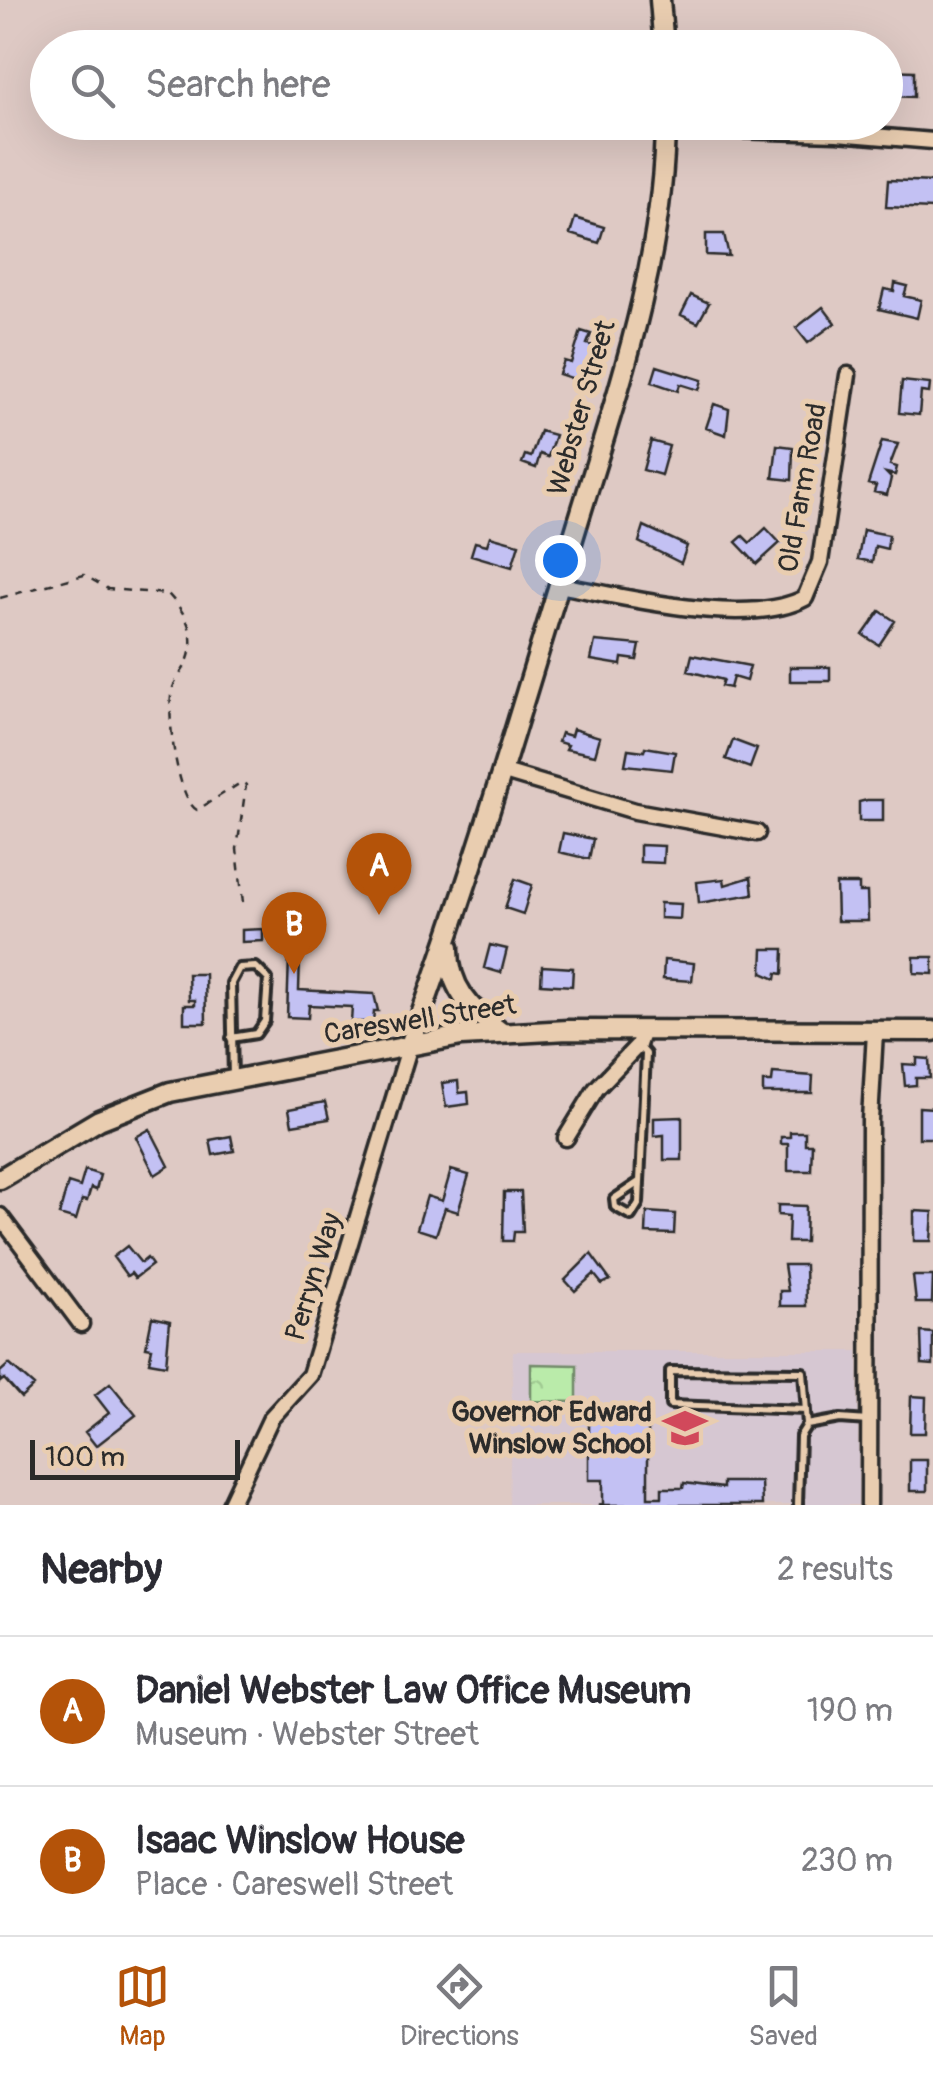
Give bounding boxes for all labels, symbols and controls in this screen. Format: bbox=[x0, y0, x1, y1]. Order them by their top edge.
search box bbox=[30, 30, 903, 140]
icon: search bbox=[65, 58, 120, 113]
text: Search here bbox=[145, 61, 331, 109]
street label: Webster Street bbox=[540, 315, 624, 500]
street label: Old Farm Road bbox=[771, 401, 835, 575]
your location bbox=[535, 535, 586, 586]
pin: A bbox=[346, 832, 412, 915]
pin: B bbox=[262, 892, 326, 974]
street label: Careswell Street bbox=[321, 987, 519, 1052]
street label: Perryn Way bbox=[278, 1209, 350, 1345]
place label: Governor Edward Winslow School bbox=[451, 1395, 652, 1462]
school or university icon: Governor Edward Winslow School bbox=[661, 1404, 709, 1452]
scale bar bbox=[30, 1435, 240, 1480]
text: 100 m bbox=[45, 1440, 125, 1475]
text: Nearby bbox=[40, 1544, 162, 1596]
text: 2 results bbox=[777, 1550, 893, 1590]
text: Daniel Webster Law Office Museum bbox=[135, 1667, 691, 1715]
text: A bbox=[62, 1691, 83, 1731]
text: 190 m bbox=[807, 1691, 893, 1731]
text: Museum · Webster Street bbox=[135, 1715, 479, 1755]
text: Isaac Winslow House bbox=[135, 1817, 464, 1865]
text: B bbox=[63, 1841, 82, 1881]
text: 230 m bbox=[801, 1841, 893, 1881]
text: Place · Careswell Street bbox=[135, 1865, 453, 1905]
tab: Map bbox=[115, 1959, 170, 2054]
tab: Directions bbox=[400, 1959, 519, 2054]
tab: Saved bbox=[749, 1959, 818, 2054]

